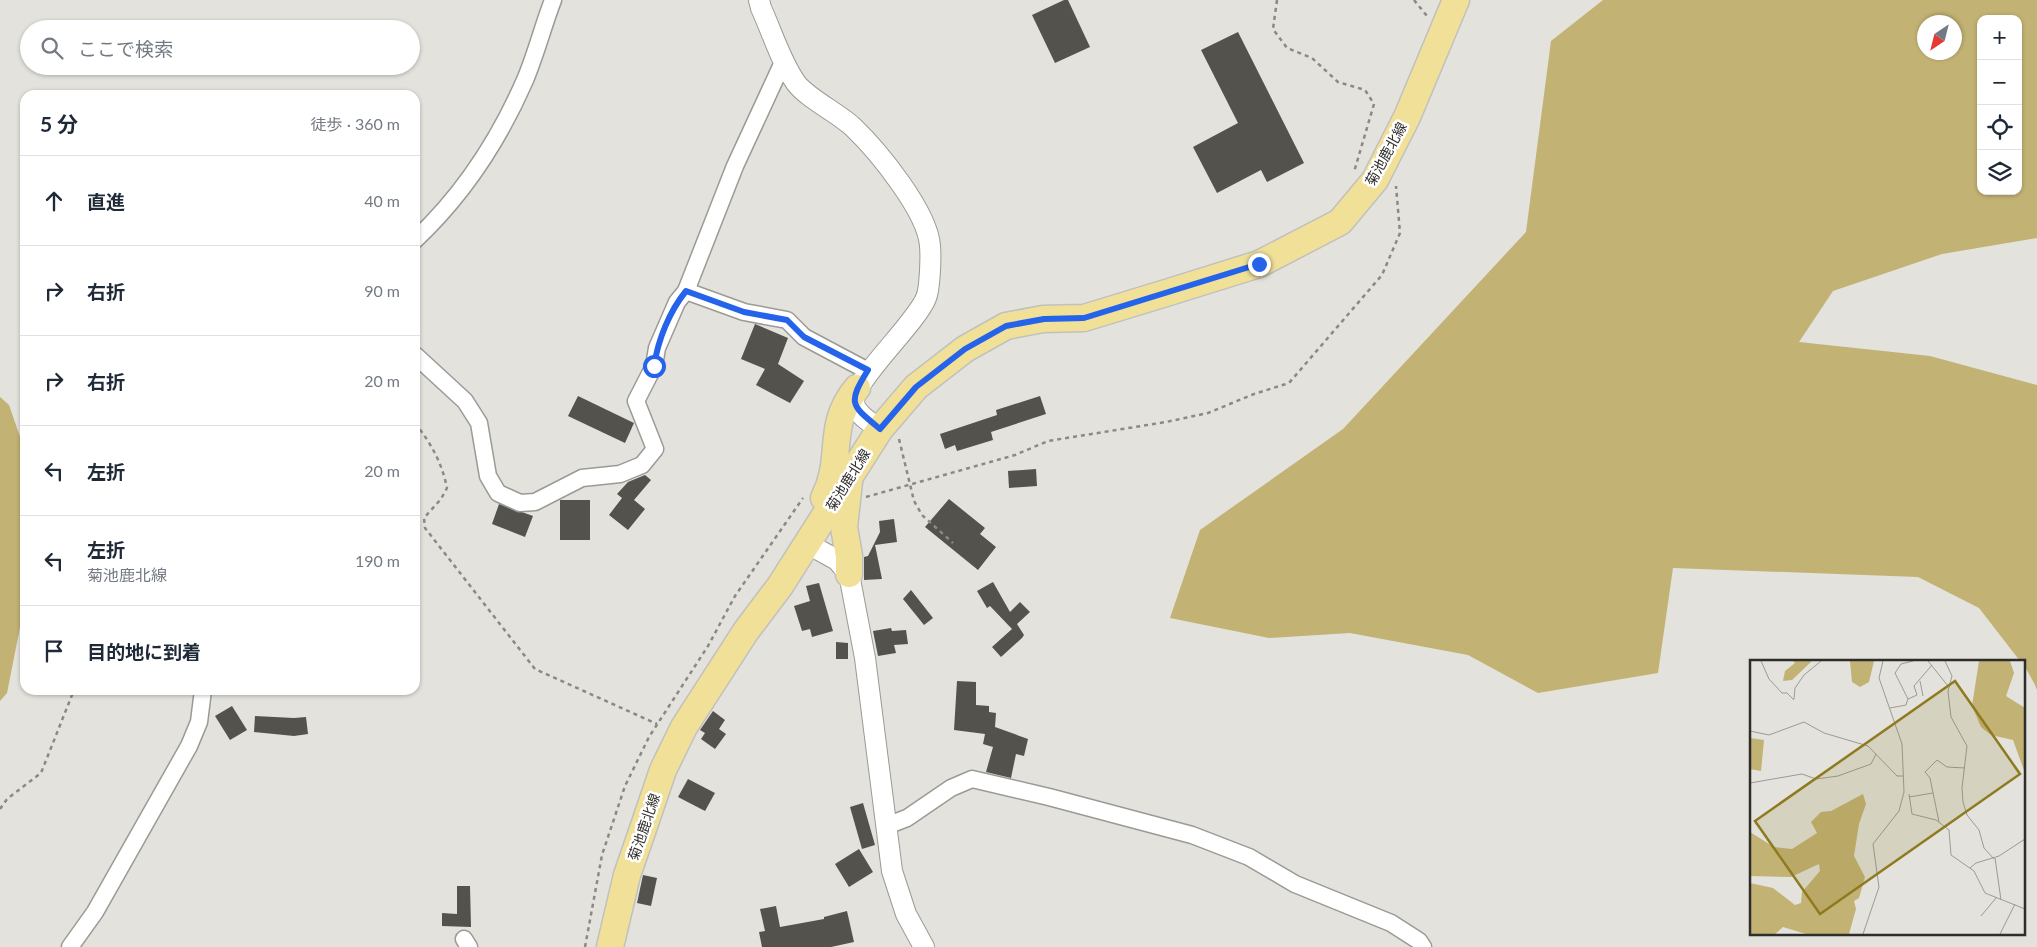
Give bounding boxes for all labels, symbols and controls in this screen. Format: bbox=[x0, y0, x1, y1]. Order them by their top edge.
north arrow bbox=[1917, 15, 1962, 60]
map controls bbox=[1977, 15, 2022, 195]
button: + bbox=[1977, 15, 2022, 60]
search box bbox=[20, 20, 420, 75]
icon: search bbox=[38, 34, 66, 62]
text: ここで検索 bbox=[78, 37, 173, 60]
button: − bbox=[1977, 60, 2022, 105]
button: locate bbox=[1977, 105, 2022, 150]
text: 5 分 bbox=[40, 111, 78, 136]
text: 徒歩 · 360 m bbox=[311, 114, 400, 133]
street label: 菊池鹿北線 bbox=[1361, 119, 1410, 188]
button: layers bbox=[1977, 150, 2022, 195]
icon: ahead bbox=[40, 187, 68, 215]
text: 直進 bbox=[87, 190, 125, 213]
text: 40 m bbox=[364, 191, 400, 210]
route end bbox=[1248, 253, 1271, 276]
icon: right bbox=[40, 277, 68, 305]
text: 右折 bbox=[87, 280, 125, 303]
text: 90 m bbox=[364, 281, 400, 300]
route start bbox=[643, 355, 666, 378]
icon: right bbox=[40, 367, 68, 395]
text: 右折 bbox=[87, 370, 125, 393]
text: 20 m bbox=[364, 371, 400, 390]
street label: 菊池鹿北線 bbox=[822, 446, 873, 514]
icon: left bbox=[40, 457, 68, 485]
text: 左折 bbox=[87, 460, 125, 483]
text: 20 m bbox=[364, 461, 400, 480]
text: 左折 bbox=[87, 538, 125, 561]
icon: left bbox=[40, 547, 68, 575]
text: 190 m bbox=[355, 551, 400, 570]
text: 菊池鹿北線 bbox=[87, 565, 167, 584]
icon: arrive bbox=[40, 637, 68, 665]
text: 目的地に到着 bbox=[87, 640, 201, 663]
inset map bbox=[1750, 660, 2024, 934]
street label: 菊池鹿北線 bbox=[624, 791, 663, 863]

